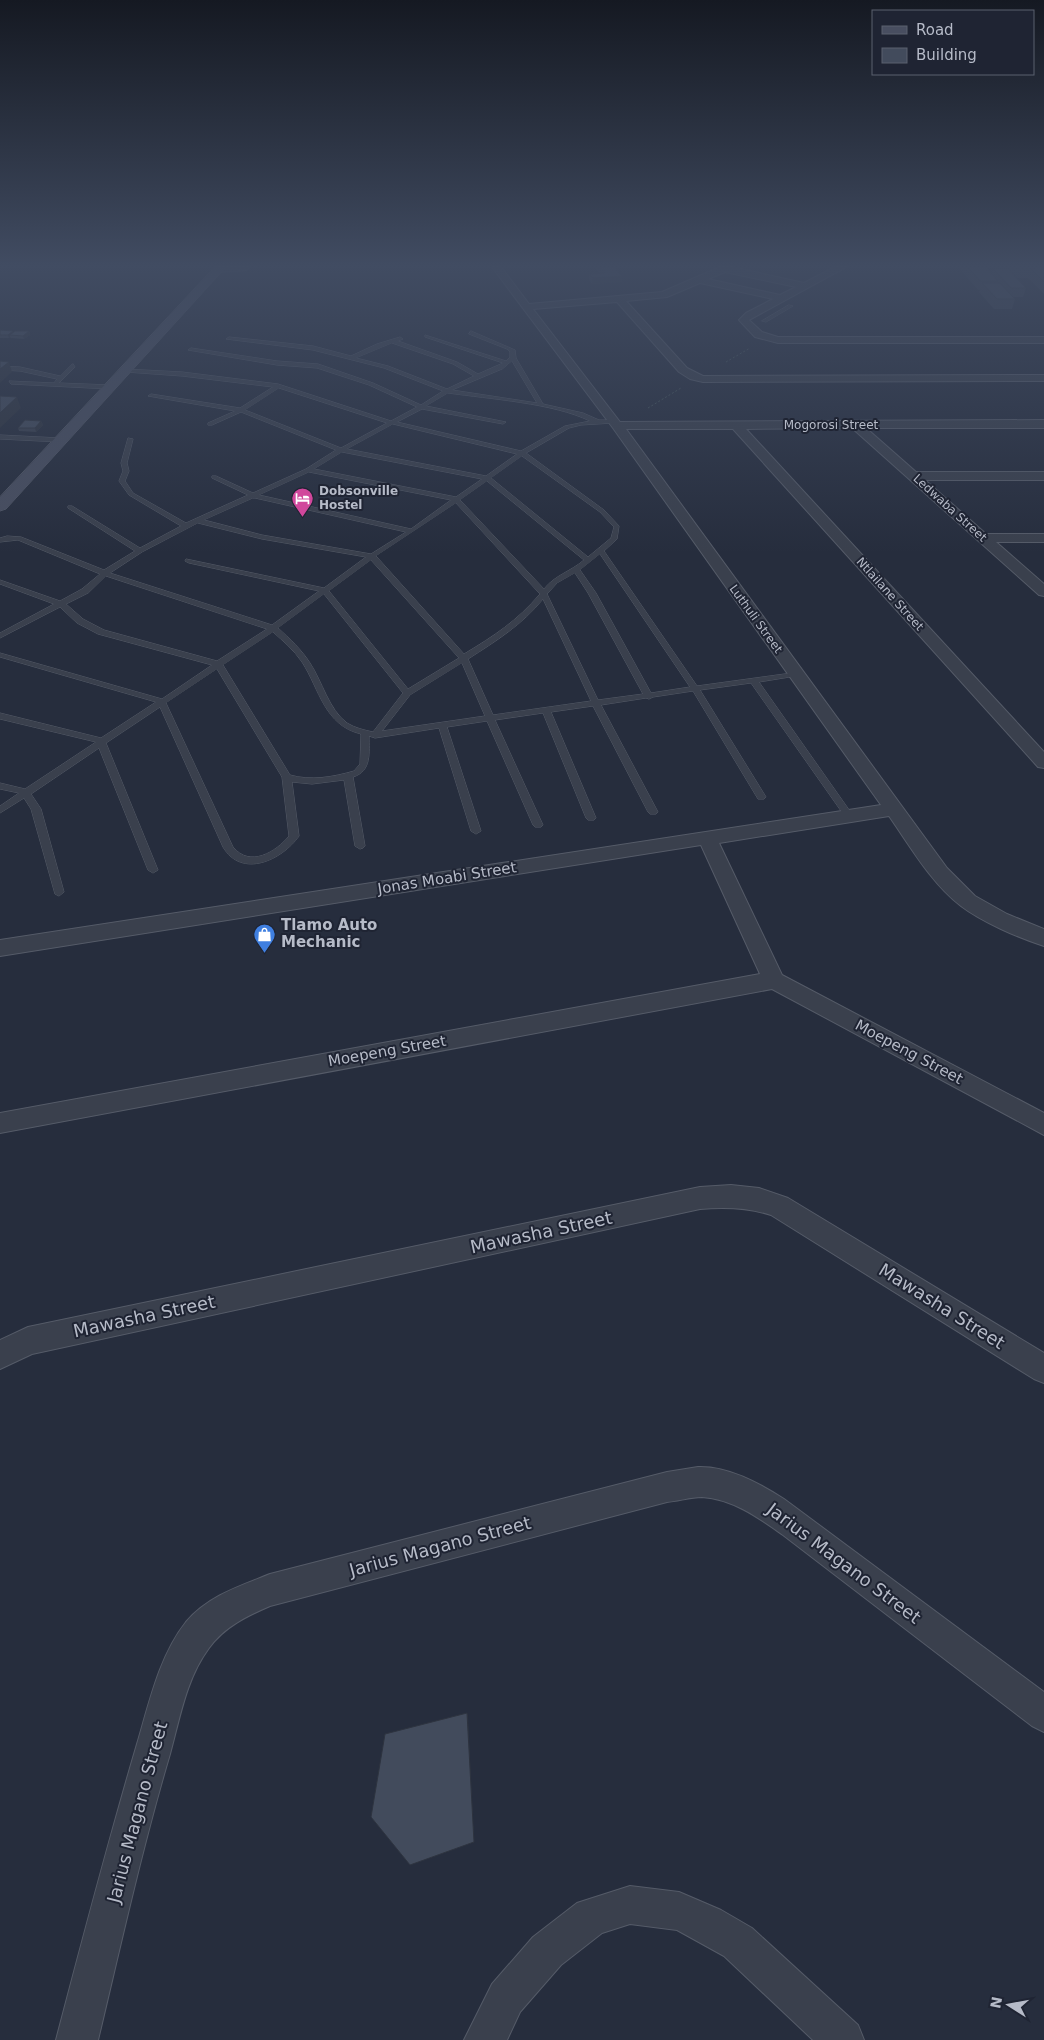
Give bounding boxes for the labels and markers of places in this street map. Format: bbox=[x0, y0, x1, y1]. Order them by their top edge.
place label: Dobsonville Hostel bbox=[319, 484, 398, 512]
hotel icon: Dobsonville Hostel bbox=[291, 486, 315, 517]
place label: Tlamo Auto Mechanic bbox=[281, 916, 377, 951]
shop icon: Tlamo Auto Mechanic bbox=[253, 922, 277, 953]

